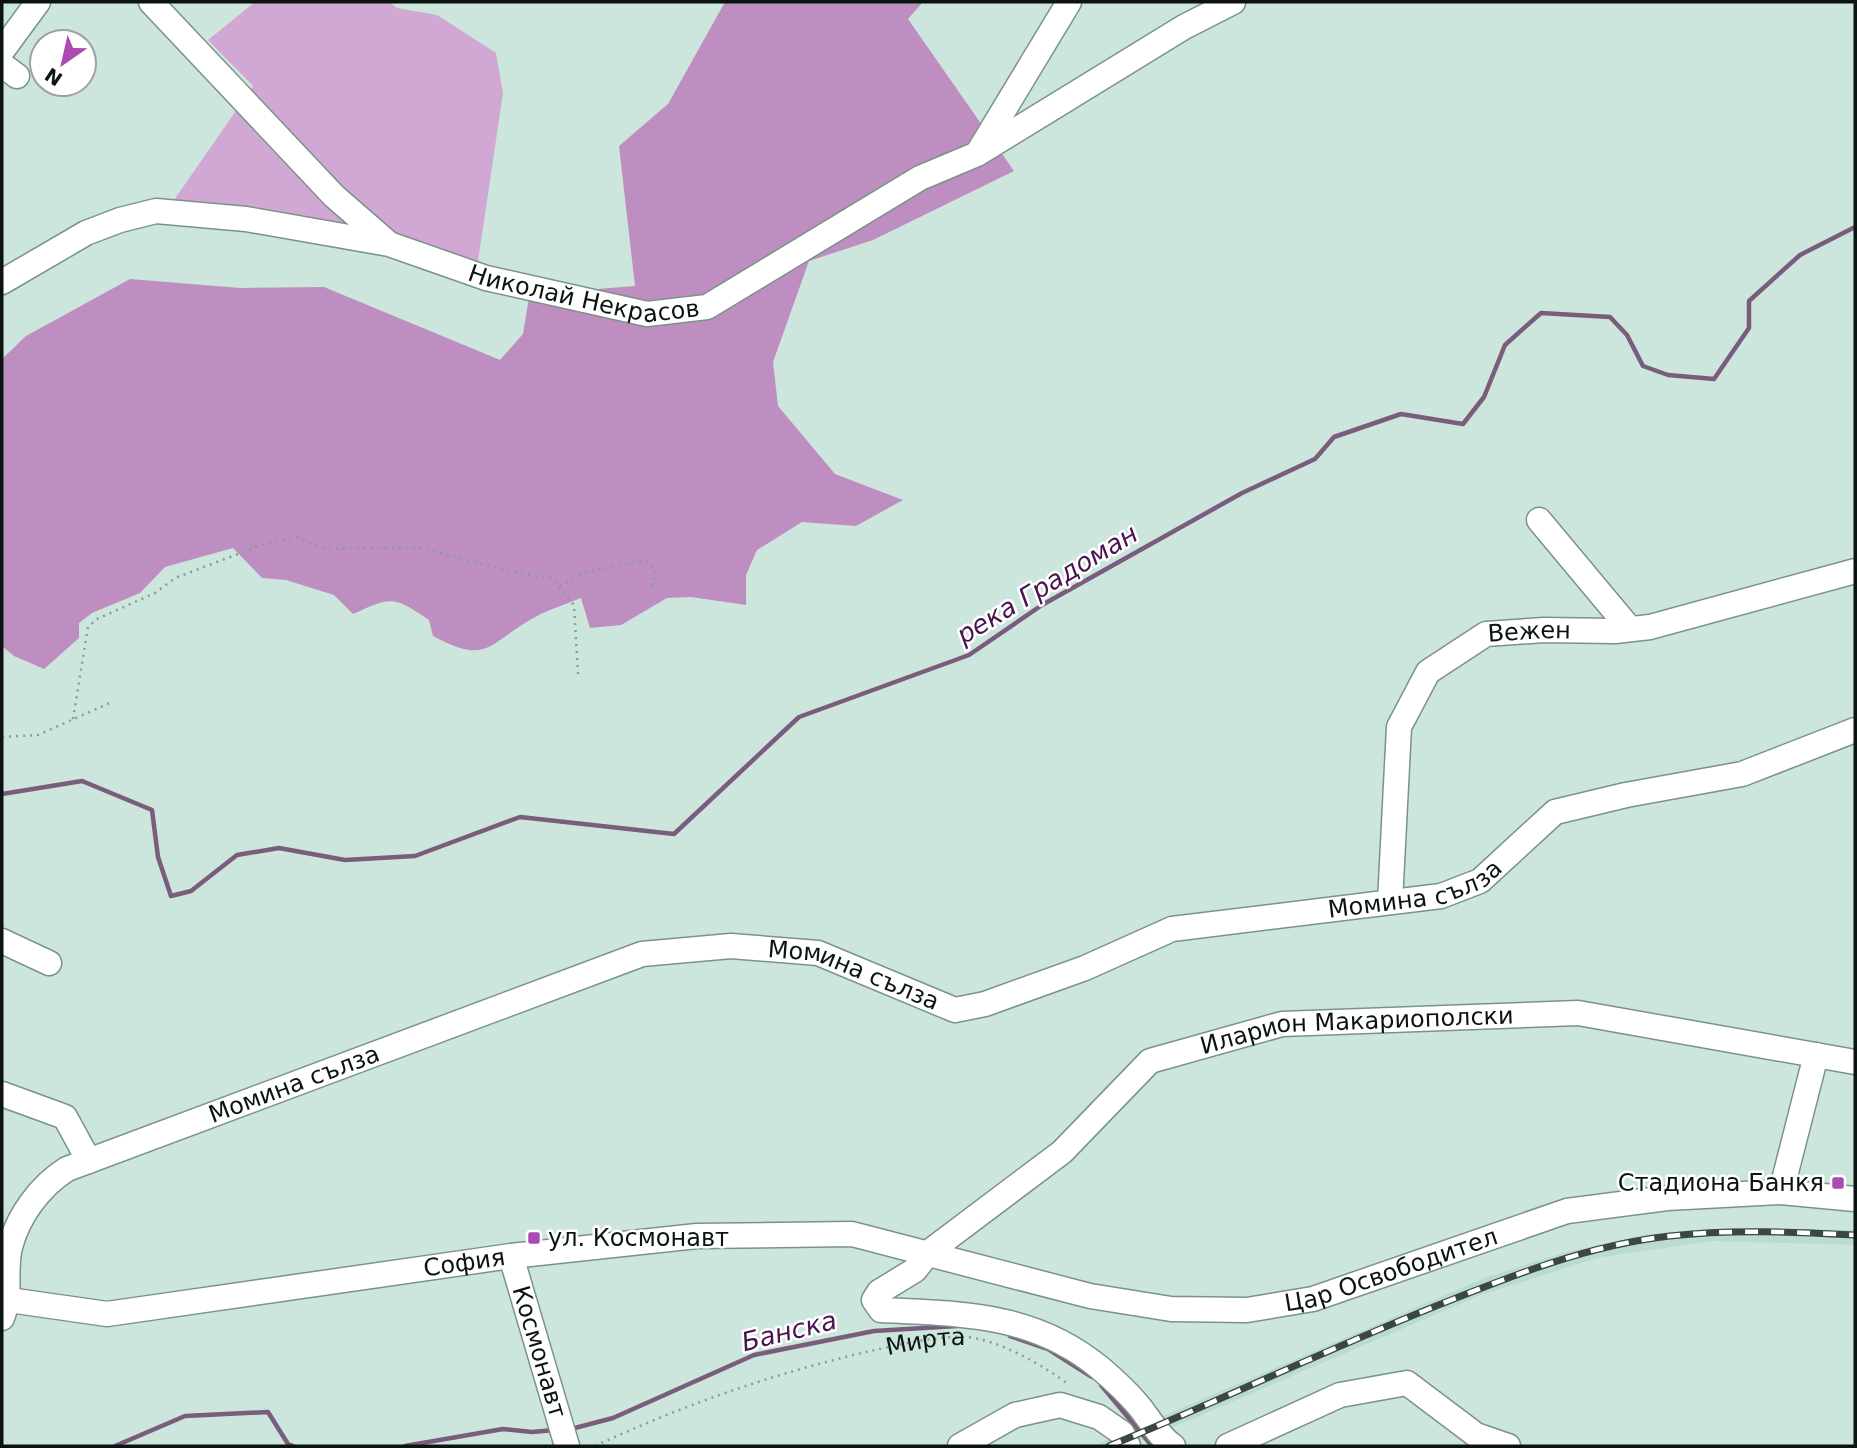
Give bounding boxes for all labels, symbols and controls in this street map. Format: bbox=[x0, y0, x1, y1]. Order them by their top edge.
north arrow bbox=[28, 28, 98, 98]
text: N bbox=[41, 64, 66, 91]
street label: Николай Некрасов bbox=[465, 259, 701, 328]
water label: река Градоман bbox=[950, 518, 1143, 650]
street label: Вежен bbox=[1487, 616, 1571, 648]
street label: Момина сълза bbox=[1326, 854, 1508, 924]
street label: Момина сълза bbox=[767, 935, 943, 1016]
street label: Иларион Макариополски bbox=[1197, 1001, 1514, 1060]
street label: Момина сълза bbox=[205, 1039, 383, 1129]
place label: Стадиона Банкя bbox=[1618, 1169, 1824, 1197]
marker: Стадиона Банкя bbox=[1830, 1175, 1846, 1191]
street label: Цар Освободител bbox=[1282, 1222, 1501, 1318]
place label: ул. Космонавт bbox=[548, 1224, 729, 1252]
marker: ул. Космонавт bbox=[526, 1230, 542, 1246]
street label: София bbox=[422, 1243, 507, 1282]
street label: Космонавт bbox=[507, 1283, 572, 1421]
water label: Банска bbox=[738, 1305, 840, 1357]
street label: Мирта bbox=[883, 1323, 966, 1361]

